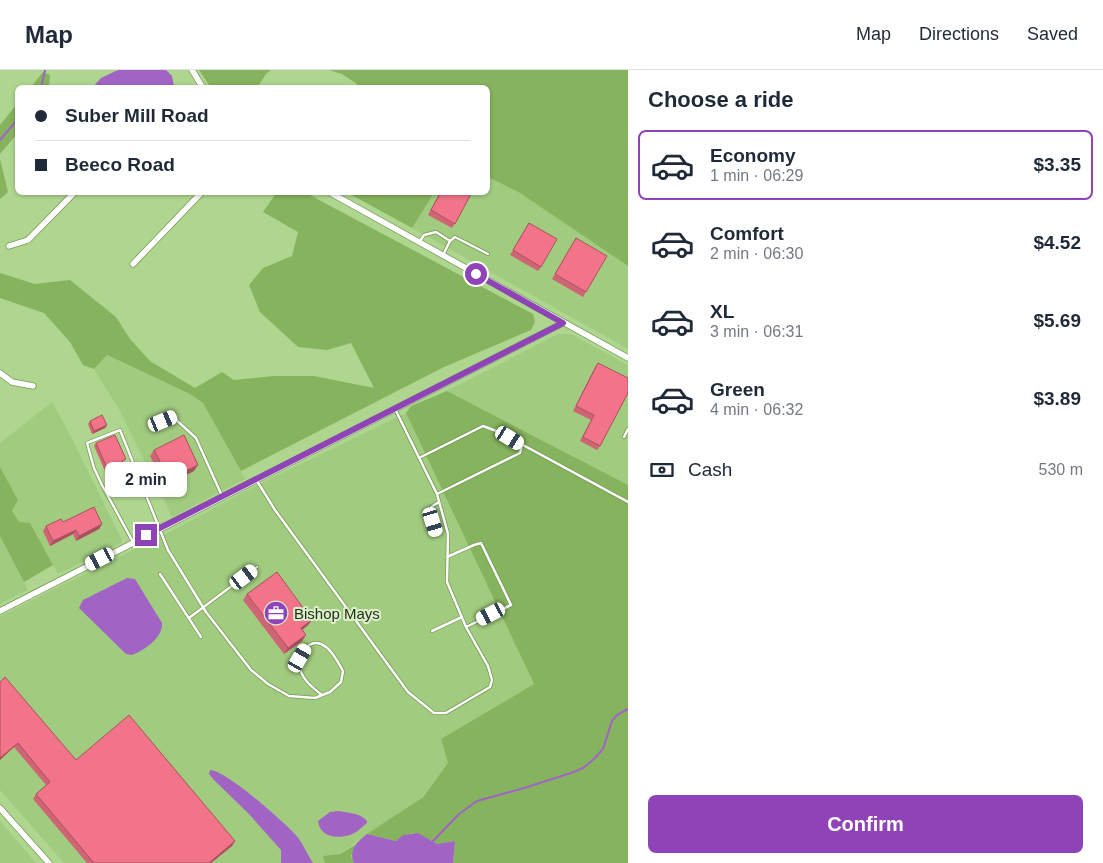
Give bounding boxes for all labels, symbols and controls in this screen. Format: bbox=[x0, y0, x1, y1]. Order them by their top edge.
text: Map bbox=[25, 21, 73, 48]
text: Map bbox=[856, 24, 891, 44]
text: Directions bbox=[919, 24, 999, 44]
text: Saved bbox=[1027, 24, 1078, 44]
text: Choose a ride bbox=[648, 87, 793, 112]
text: Suber Mill Road bbox=[65, 105, 209, 126]
icon: car bbox=[650, 143, 695, 188]
text: Economy bbox=[710, 145, 796, 166]
text: Beeco Road bbox=[65, 154, 175, 175]
text: $3.35 bbox=[1033, 154, 1081, 175]
text: 1 min · 06:29 bbox=[710, 167, 803, 184]
icon: car bbox=[650, 221, 695, 266]
text: Comfort bbox=[710, 223, 784, 244]
text: $4.52 bbox=[1033, 232, 1081, 253]
text: 2 min · 06:30 bbox=[710, 245, 803, 262]
route start bbox=[465, 263, 487, 285]
icon: car bbox=[650, 299, 695, 344]
text: XL bbox=[710, 301, 734, 322]
text: $5.69 bbox=[1033, 310, 1081, 331]
text: 3 min · 06:31 bbox=[710, 323, 803, 340]
icon: car bbox=[650, 377, 695, 422]
text: Green bbox=[710, 379, 765, 400]
text: $3.89 bbox=[1033, 388, 1081, 409]
text: 4 min · 06:32 bbox=[710, 401, 803, 418]
car bbox=[146, 408, 179, 434]
car bbox=[493, 424, 526, 452]
icon: cash bbox=[648, 456, 676, 484]
text: Cash bbox=[688, 459, 732, 480]
text: 530 m bbox=[1039, 461, 1083, 478]
callout: 2 min bbox=[105, 462, 187, 498]
text: 2 min bbox=[125, 471, 167, 488]
car bbox=[421, 505, 444, 539]
route end bbox=[135, 524, 157, 546]
car bbox=[83, 546, 116, 572]
car bbox=[227, 562, 260, 592]
office icon: Bishop Mays bbox=[263, 600, 289, 626]
car bbox=[474, 601, 507, 627]
place label: Bishop Mays bbox=[294, 605, 380, 622]
car bbox=[286, 641, 313, 675]
button: Confirm bbox=[648, 795, 1083, 853]

